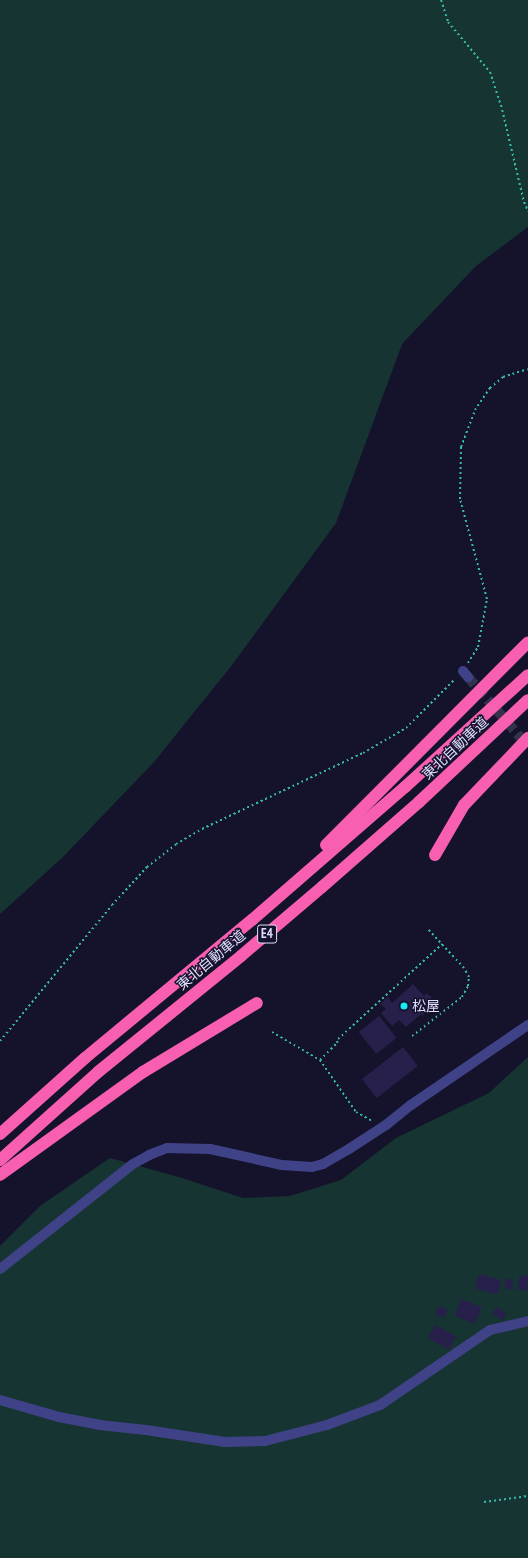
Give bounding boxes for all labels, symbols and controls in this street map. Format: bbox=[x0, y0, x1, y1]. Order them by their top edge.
street label: 東北自動車道 bbox=[419, 713, 491, 783]
road number: E4 bbox=[257, 923, 277, 945]
street label: 東北自動車道 bbox=[173, 927, 249, 993]
place label: 松屋 bbox=[412, 998, 440, 1014]
marker: 松屋 bbox=[399, 1001, 409, 1011]

